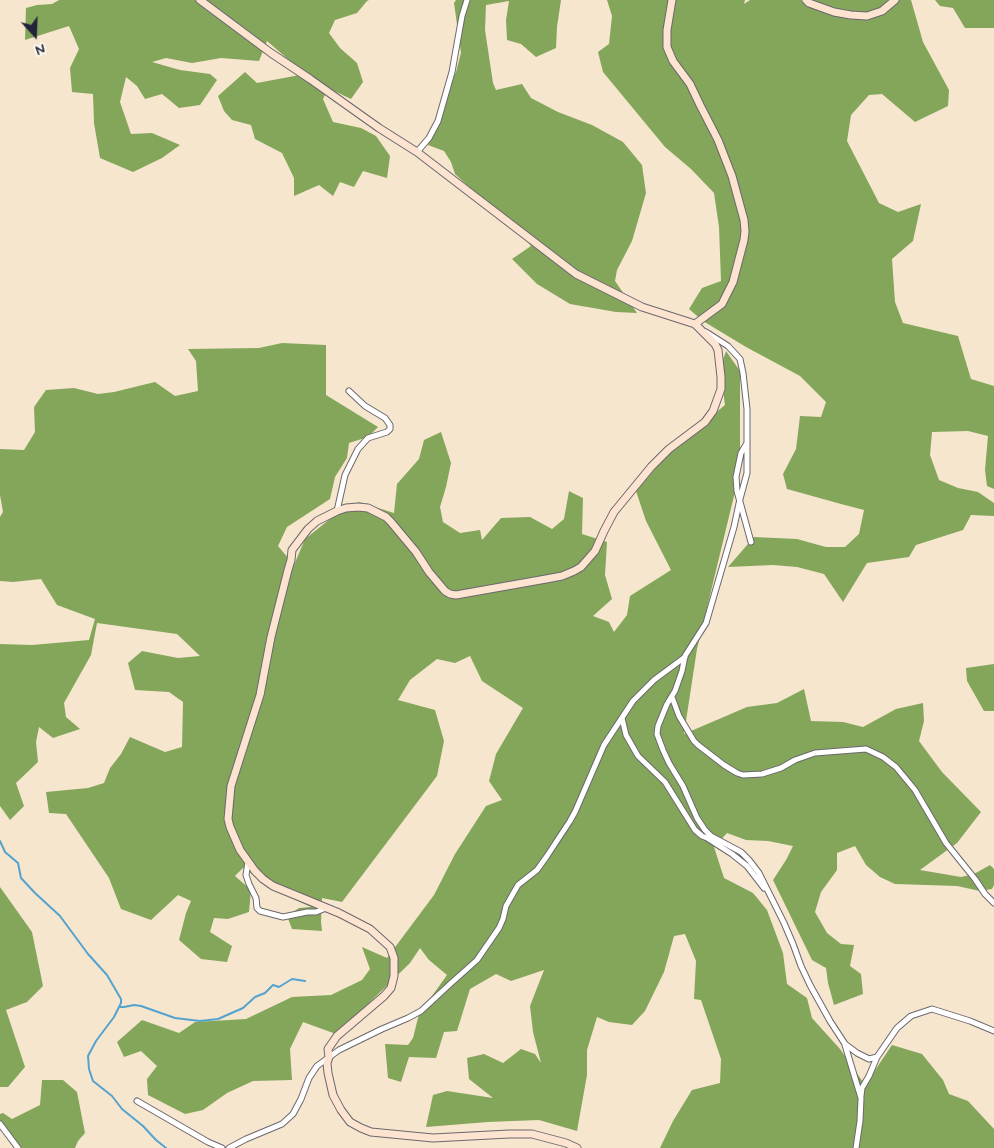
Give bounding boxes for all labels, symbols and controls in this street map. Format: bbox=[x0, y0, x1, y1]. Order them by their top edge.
north arrow bbox=[10, 10, 60, 60]
text: N bbox=[33, 39, 48, 59]

